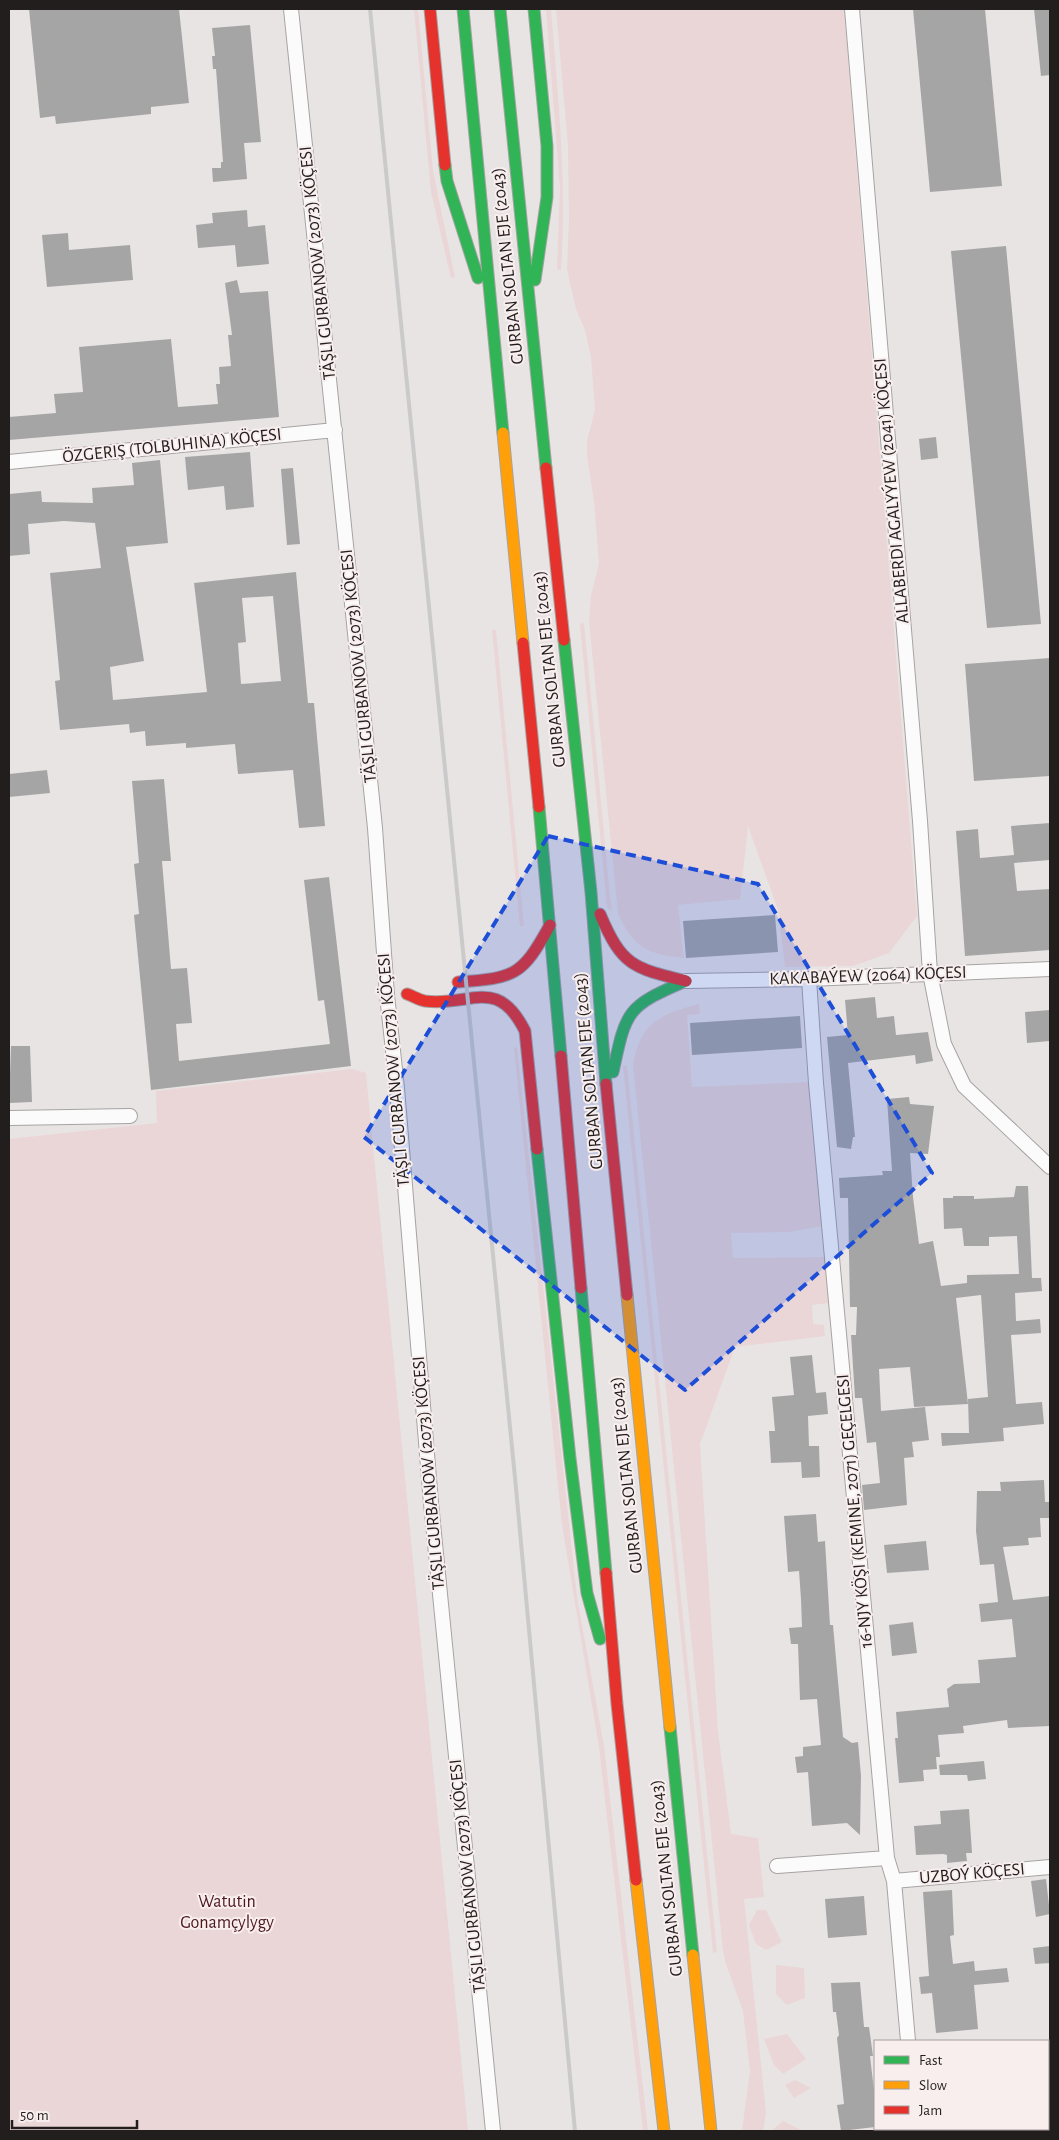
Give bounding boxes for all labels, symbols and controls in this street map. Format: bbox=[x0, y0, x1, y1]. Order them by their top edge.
street label: TÄŞLI GURBANOW (2073) KÖÇESI bbox=[295, 145, 339, 381]
street label: GURBAN SOLTAN EJE (2043) bbox=[489, 167, 527, 365]
street label: ALLABERDI AGALYÝEW (2041) KÖÇESI bbox=[868, 357, 913, 625]
street label: ÖZGERIŞ (TOLBUHINA) KÖÇESI bbox=[61, 424, 283, 466]
street label: TÄŞLI GURBANOW (2073) KÖÇESI bbox=[336, 548, 380, 784]
street label: GURBAN SOLTAN EJE (2043) bbox=[531, 570, 569, 768]
street label: TÄŞLI GURBANOW (2073) KÖÇESI bbox=[373, 952, 413, 1188]
street label: KAKABAÝEW (2064) KÖÇESI bbox=[769, 961, 967, 988]
street label: GURBAN SOLTAN EJE (2043) bbox=[571, 972, 607, 1170]
street label: TÄŞLI GURBANOW (2073) KÖÇESI bbox=[408, 1355, 448, 1591]
street label: 16-NJY KÖŞI (KEMINE, 2071) GEÇELGESI bbox=[832, 1373, 876, 1649]
street label: GURBAN SOLTAN EJE (2043) bbox=[608, 1376, 646, 1574]
street label: TÄŞLI GURBANOW (2073) KÖÇESI bbox=[445, 1758, 489, 1994]
street label: GURBAN SOLTAN EJE (2043) bbox=[648, 1779, 686, 1977]
street label: UZBOÝ KÖÇESI bbox=[918, 1857, 1026, 1888]
park label: Watutin Gonamçylygy bbox=[180, 1893, 274, 1932]
legend bbox=[874, 2040, 1049, 2130]
text: Fast bbox=[919, 2053, 943, 2068]
text: Slow bbox=[919, 2078, 947, 2093]
scale bar bbox=[12, 2098, 138, 2130]
text: Jam bbox=[919, 2103, 942, 2118]
text: 50 m bbox=[20, 2108, 49, 2123]

